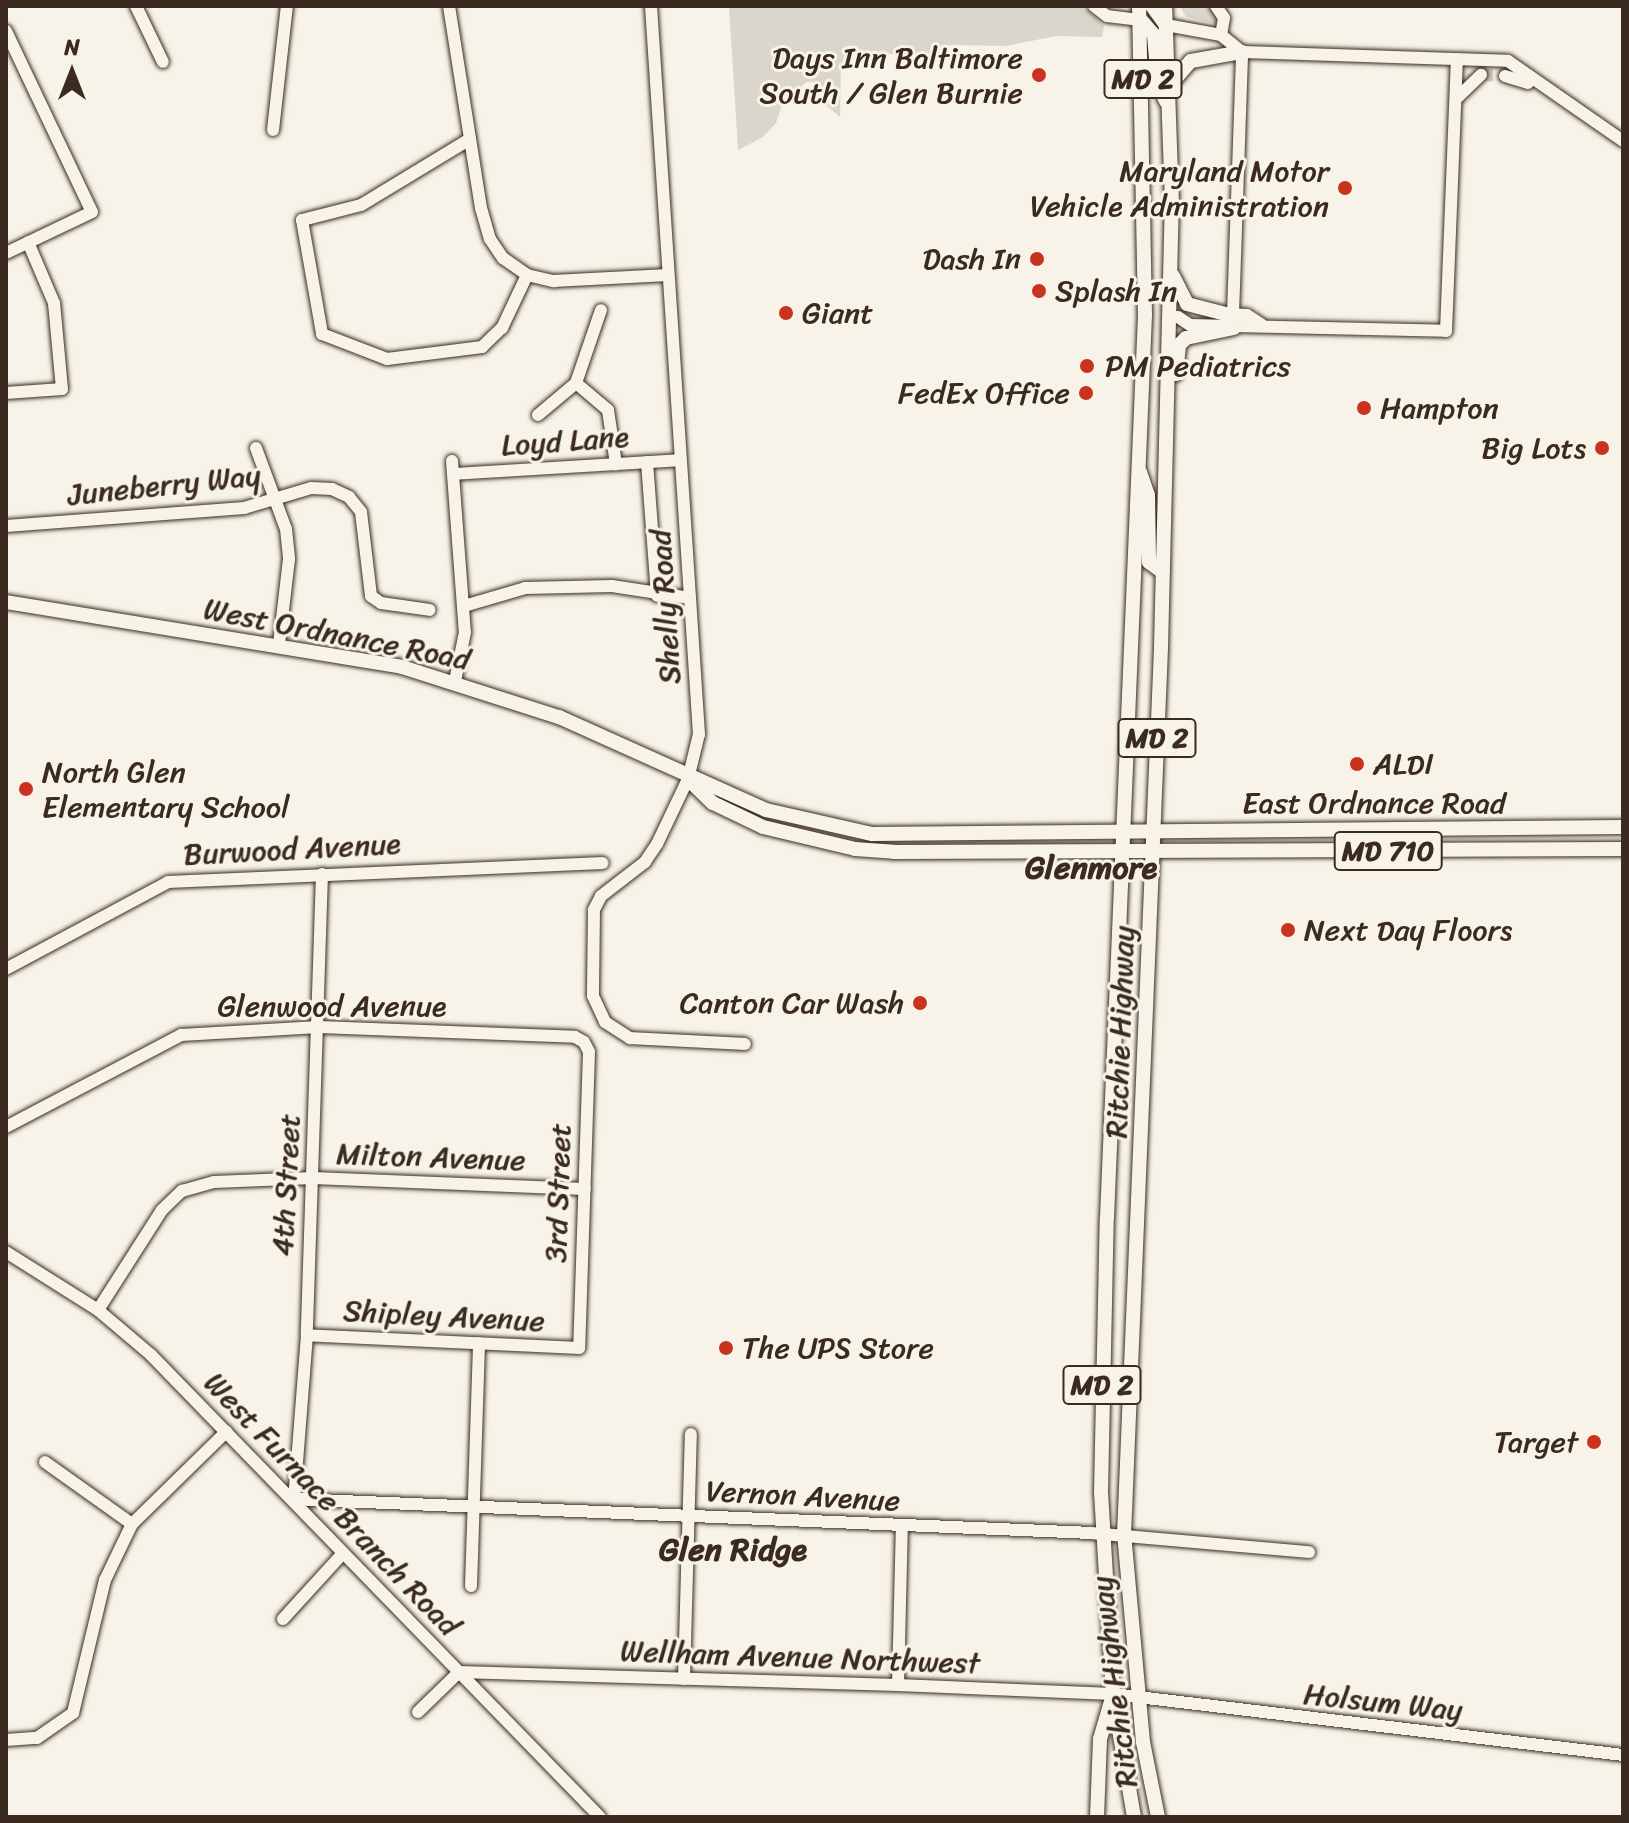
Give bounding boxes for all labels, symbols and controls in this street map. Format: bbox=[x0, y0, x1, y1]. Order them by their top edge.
text: N bbox=[64, 28, 80, 67]
north arrow bbox=[32, 32, 112, 112]
place label: Days Inn Baltimore South / Glen Burnie bbox=[761, 40, 1023, 110]
road number: MD 2 bbox=[1103, 55, 1183, 103]
marker: Days Inn Baltimore South / Glen Burnie bbox=[1030, 66, 1048, 84]
place label: Maryland Motor Vehicle Administration bbox=[1030, 153, 1329, 224]
marker: Maryland Motor Vehicle Administration bbox=[1336, 179, 1354, 197]
place label: Dash In bbox=[923, 241, 1021, 277]
marker: Dash In bbox=[1028, 250, 1046, 268]
place label: Splash In bbox=[1055, 273, 1177, 309]
marker: Splash In bbox=[1030, 282, 1048, 300]
place label: Giant bbox=[802, 295, 873, 331]
marker: Giant bbox=[777, 304, 795, 322]
place label: PM Pediatrics bbox=[1105, 348, 1292, 384]
marker: PM Pediatrics bbox=[1076, 355, 1098, 377]
place label: FedEx Office bbox=[898, 375, 1070, 411]
marker: FedEx Office bbox=[1077, 384, 1095, 402]
place label: Hampton bbox=[1380, 390, 1499, 426]
marker: Hampton bbox=[1355, 399, 1373, 417]
street label: Loyd Lane bbox=[500, 419, 630, 463]
place label: Big Lots bbox=[1480, 430, 1586, 466]
marker: Big Lots bbox=[1593, 439, 1611, 457]
street label: Juneberry Way bbox=[66, 457, 262, 513]
street label: Shelly Road bbox=[642, 529, 688, 685]
street label: West Ordnance Road bbox=[201, 590, 473, 678]
road number: MD 2 bbox=[1117, 714, 1197, 762]
place label: ALDI bbox=[1373, 746, 1434, 782]
place label: North Glen Elementary School bbox=[42, 754, 290, 824]
marker: ALDI bbox=[1348, 755, 1366, 773]
marker: North Glen Elementary School bbox=[17, 780, 35, 798]
street label: East Ordnance Road bbox=[1242, 785, 1506, 821]
street label: Burwood Avenue bbox=[182, 825, 402, 873]
road number: MD 710 bbox=[1332, 827, 1444, 875]
district label: Glenmore bbox=[1025, 849, 1157, 887]
place label: Next Day Floors bbox=[1304, 912, 1513, 948]
marker: Next Day Floors bbox=[1279, 921, 1297, 939]
street label: Ritchie Highway bbox=[1098, 925, 1142, 1139]
place label: Canton Car Wash bbox=[680, 985, 904, 1021]
street label: Glenwood Avenue bbox=[217, 988, 447, 1024]
marker: Canton Car Wash bbox=[911, 994, 929, 1012]
street label: 4th Street bbox=[264, 1113, 308, 1257]
street label: 3rd Street bbox=[538, 1123, 578, 1263]
street label: Milton Avenue bbox=[336, 1136, 526, 1178]
street label: Shipley Avenue bbox=[342, 1293, 546, 1339]
place label: The UPS Store bbox=[742, 1330, 937, 1366]
marker: The UPS Store bbox=[717, 1339, 735, 1357]
road number: MD 2 bbox=[1062, 1361, 1142, 1409]
street label: West Furnace Branch Road bbox=[197, 1365, 467, 1643]
place label: Target bbox=[1494, 1424, 1578, 1460]
marker: Target bbox=[1585, 1433, 1603, 1451]
street label: Vernon Avenue bbox=[705, 1473, 901, 1519]
district label: Glen Ridge bbox=[659, 1531, 807, 1569]
street label: Ritchie Highway bbox=[1083, 1574, 1145, 1790]
street label: Wellham Avenue Northwest bbox=[619, 1633, 981, 1681]
street label: Holsum Way bbox=[1302, 1676, 1464, 1728]

